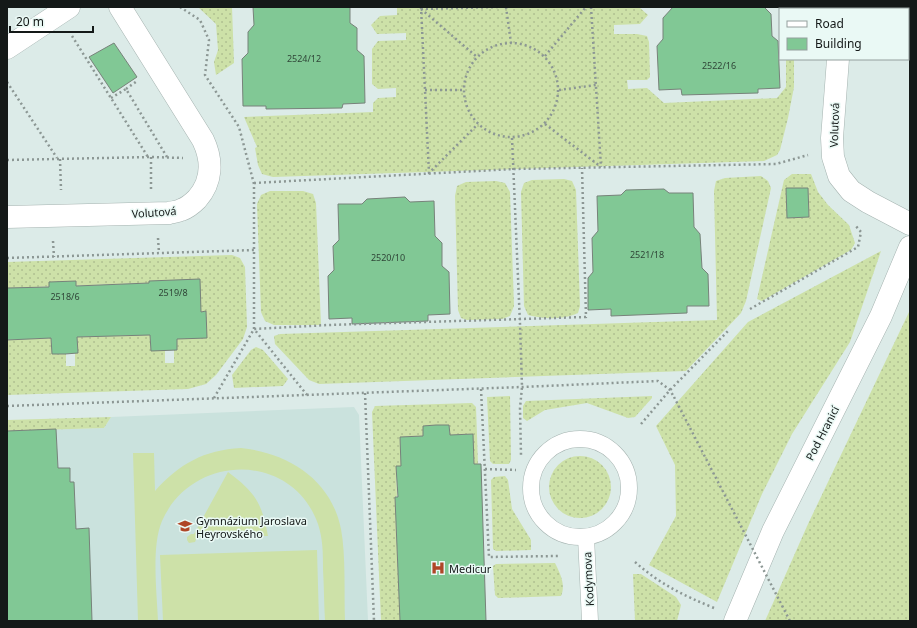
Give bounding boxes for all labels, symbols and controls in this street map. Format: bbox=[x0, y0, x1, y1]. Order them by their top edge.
scale bar bbox=[10, 8, 93, 34]
legend bbox=[779, 8, 909, 60]
text: 20 m bbox=[16, 13, 44, 30]
text: Road bbox=[815, 15, 844, 32]
text: Building bbox=[815, 35, 862, 52]
house number: 2524/12 bbox=[287, 52, 321, 65]
house number: 2522/16 bbox=[702, 59, 736, 72]
street label: Volutová bbox=[826, 102, 842, 148]
street label: Volutová bbox=[131, 203, 177, 221]
house number: 2521/18 bbox=[630, 248, 664, 261]
house number: 2520/10 bbox=[371, 251, 405, 264]
house number: 2519/8 bbox=[158, 286, 188, 299]
house number: 2518/6 bbox=[50, 290, 80, 303]
street label: Pod Hranicí bbox=[802, 402, 843, 463]
place label: Gymnázium Jaroslava Heyrovského bbox=[196, 513, 307, 541]
school or university icon: Gymnázium Jaroslava Heyrovského bbox=[177, 518, 193, 534]
street label: Kodymova bbox=[579, 551, 597, 607]
hospital icon: Medicur bbox=[430, 560, 446, 576]
place label: Medicur bbox=[449, 561, 492, 576]

